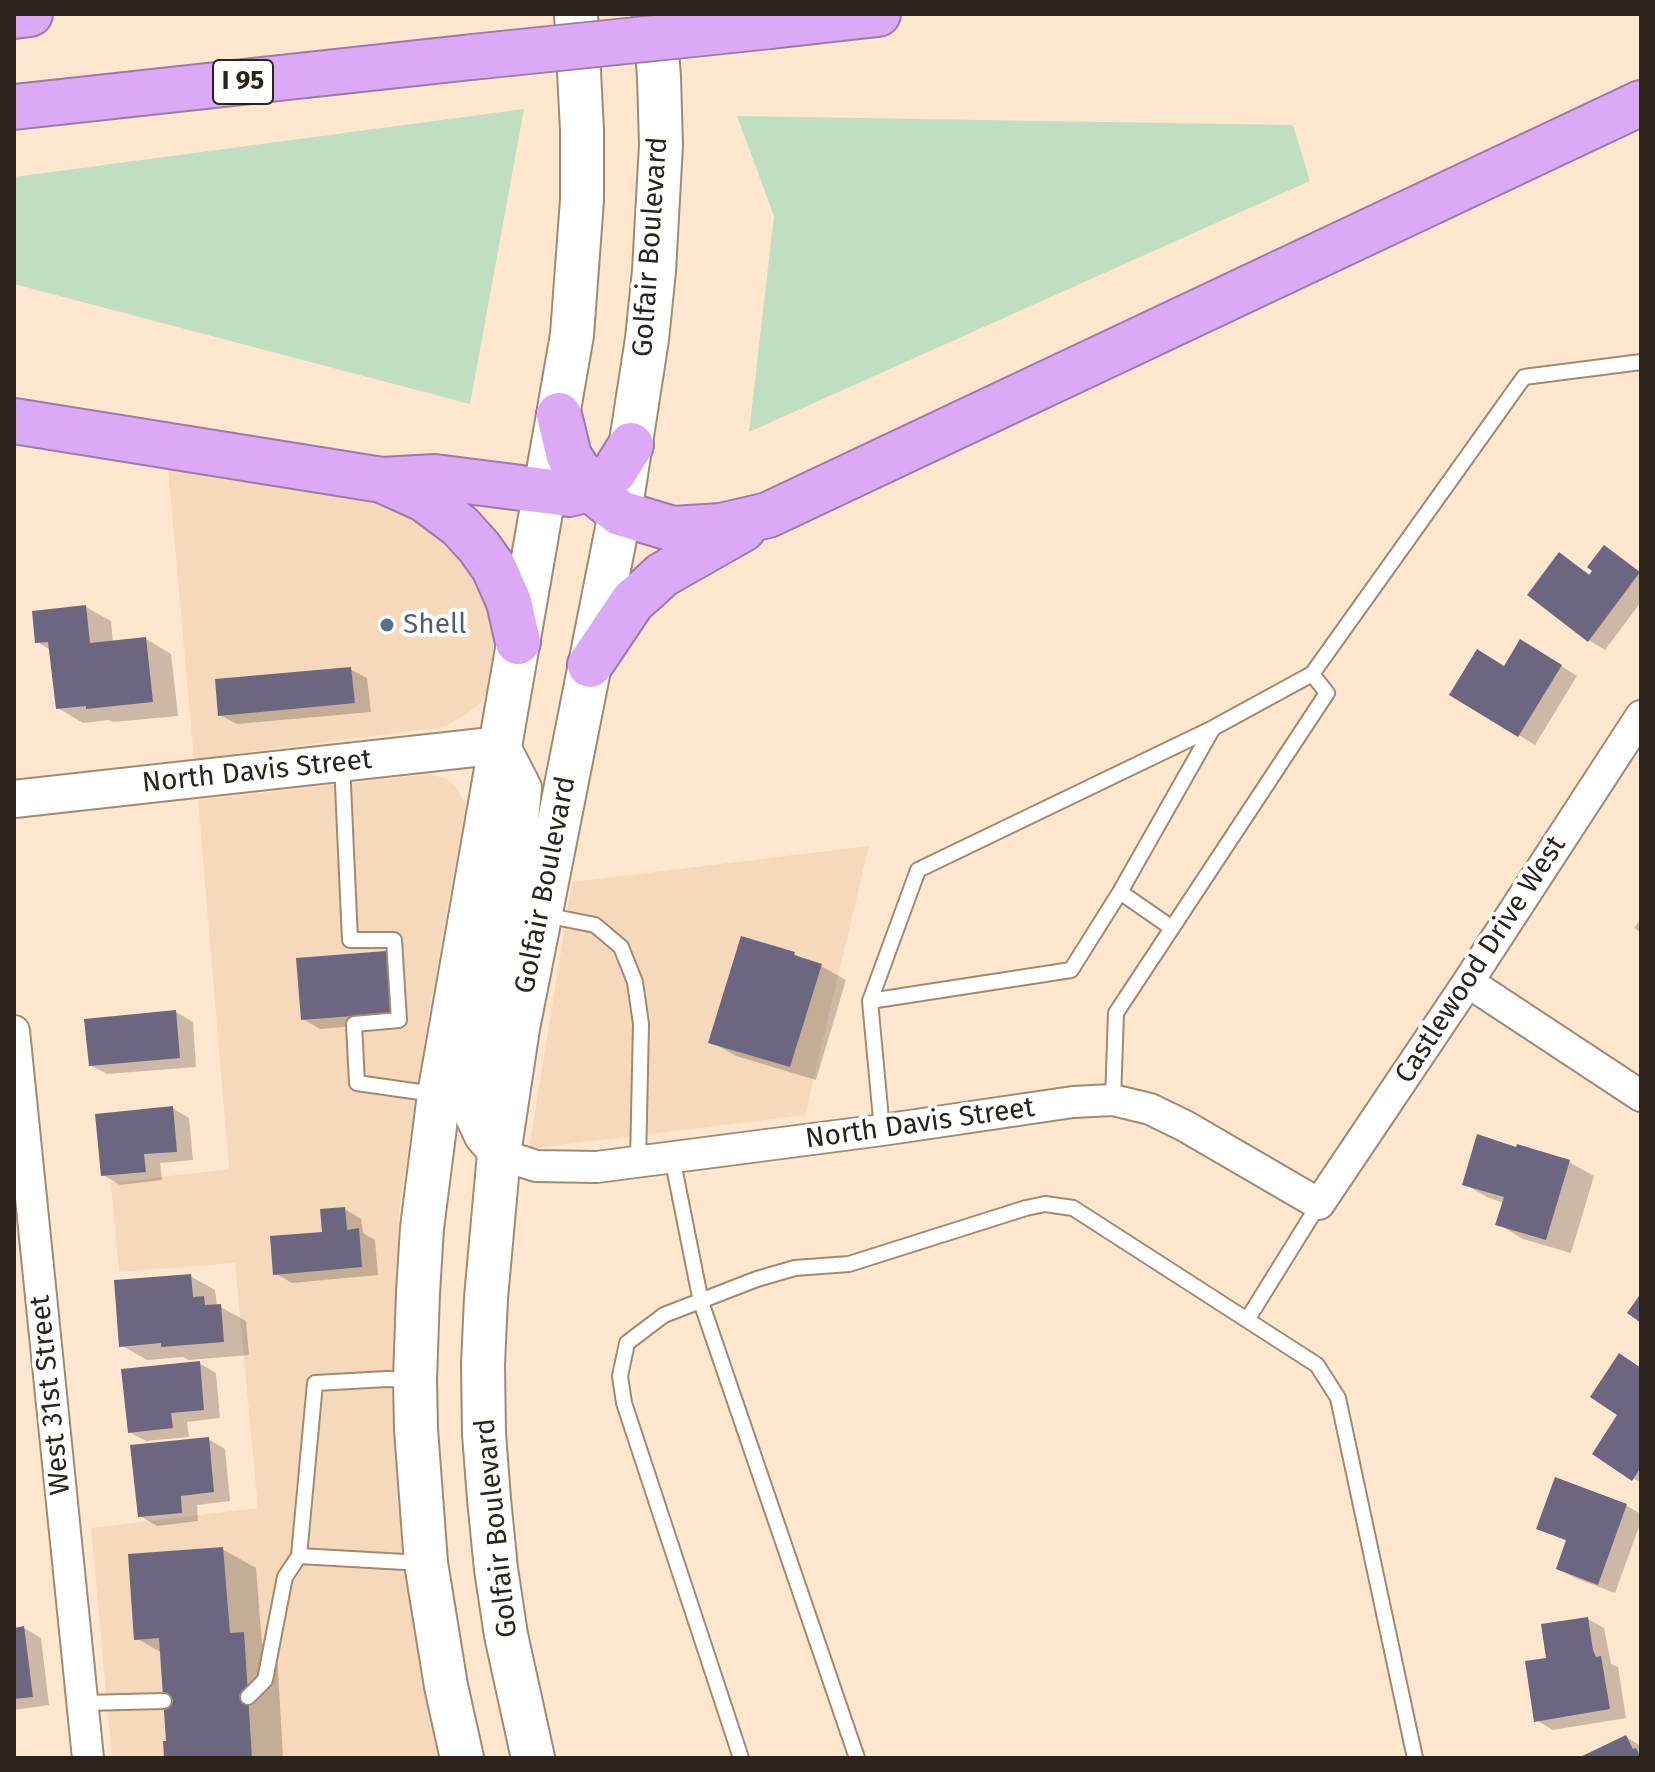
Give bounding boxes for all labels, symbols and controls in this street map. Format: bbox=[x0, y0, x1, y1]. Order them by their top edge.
road number: I 95 bbox=[213, 60, 273, 104]
street label: Golfair Boulevard bbox=[627, 136, 675, 358]
place label: Shell bbox=[403, 608, 466, 642]
marker: Shell bbox=[378, 616, 396, 634]
street label: North Davis Street bbox=[140, 743, 374, 801]
street label: Golfair Boulevard bbox=[508, 774, 584, 996]
street label: Castlewood Drive West bbox=[1389, 830, 1573, 1090]
street label: North Davis Street bbox=[803, 1091, 1037, 1157]
street label: West 31st Street bbox=[24, 1293, 78, 1497]
street label: Golfair Boulevard bbox=[469, 1417, 525, 1639]

